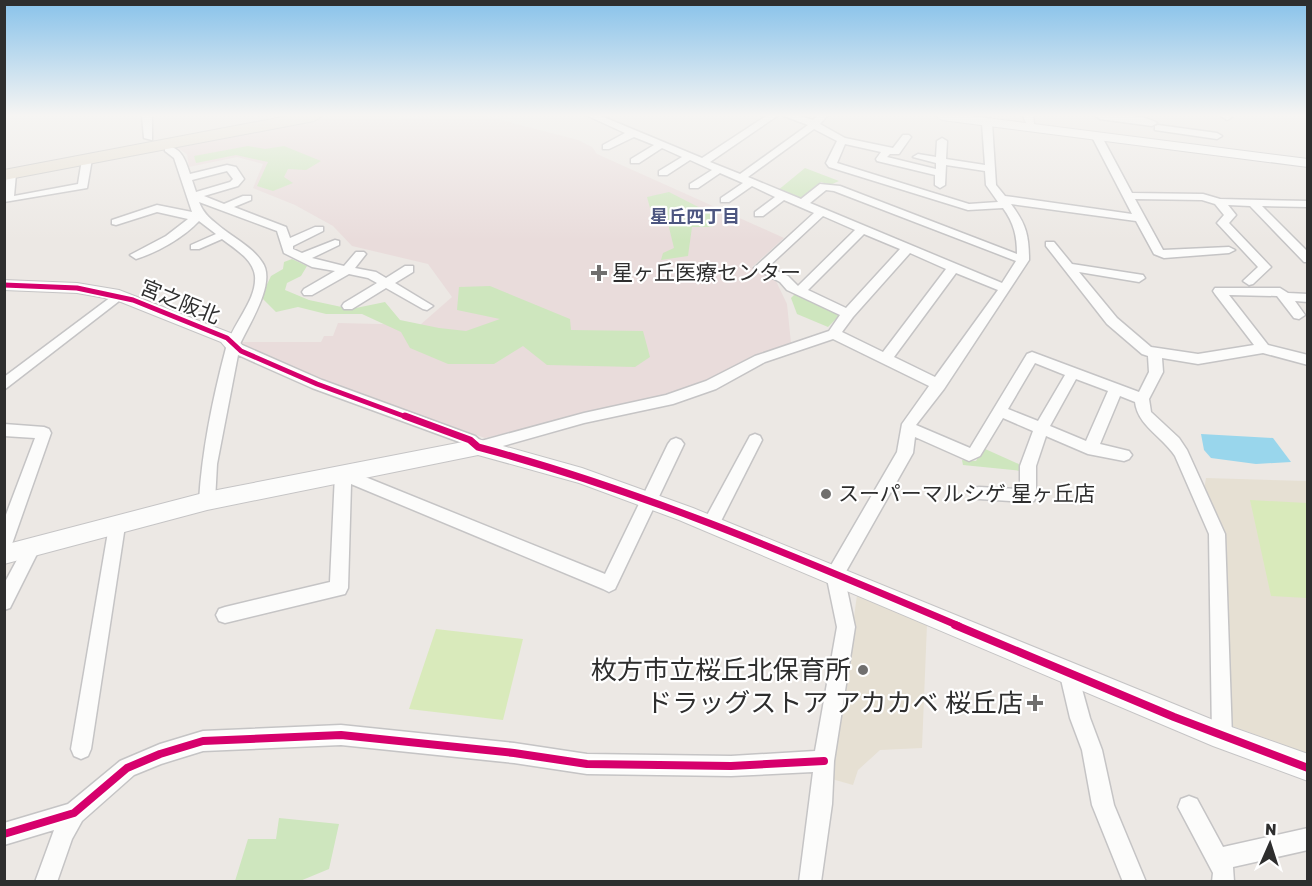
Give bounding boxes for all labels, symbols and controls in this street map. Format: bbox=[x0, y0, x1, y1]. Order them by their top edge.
district label: 星丘四丁目 bbox=[650, 206, 740, 228]
place label: 星ヶ丘医療センター bbox=[612, 260, 801, 285]
marker: 星ヶ丘医療センター bbox=[590, 264, 608, 282]
street label: 宮之阪北 bbox=[137, 274, 224, 329]
place label: スーパーマルシゲ 星ヶ丘店 bbox=[838, 481, 1095, 506]
marker: スーパーマルシゲ 星ヶ丘店 bbox=[819, 487, 833, 501]
place label: 枚方市立桜丘北保育所 bbox=[591, 655, 851, 686]
marker: 枚方市立桜丘北保育所 bbox=[856, 663, 870, 677]
place label: ドラッグストア アカカベ 桜丘店 bbox=[646, 688, 1023, 719]
marker: ドラッグストア アカカベ 桜丘店 bbox=[1028, 696, 1042, 710]
north arrow bbox=[1240, 814, 1300, 874]
text: N bbox=[1265, 820, 1277, 839]

